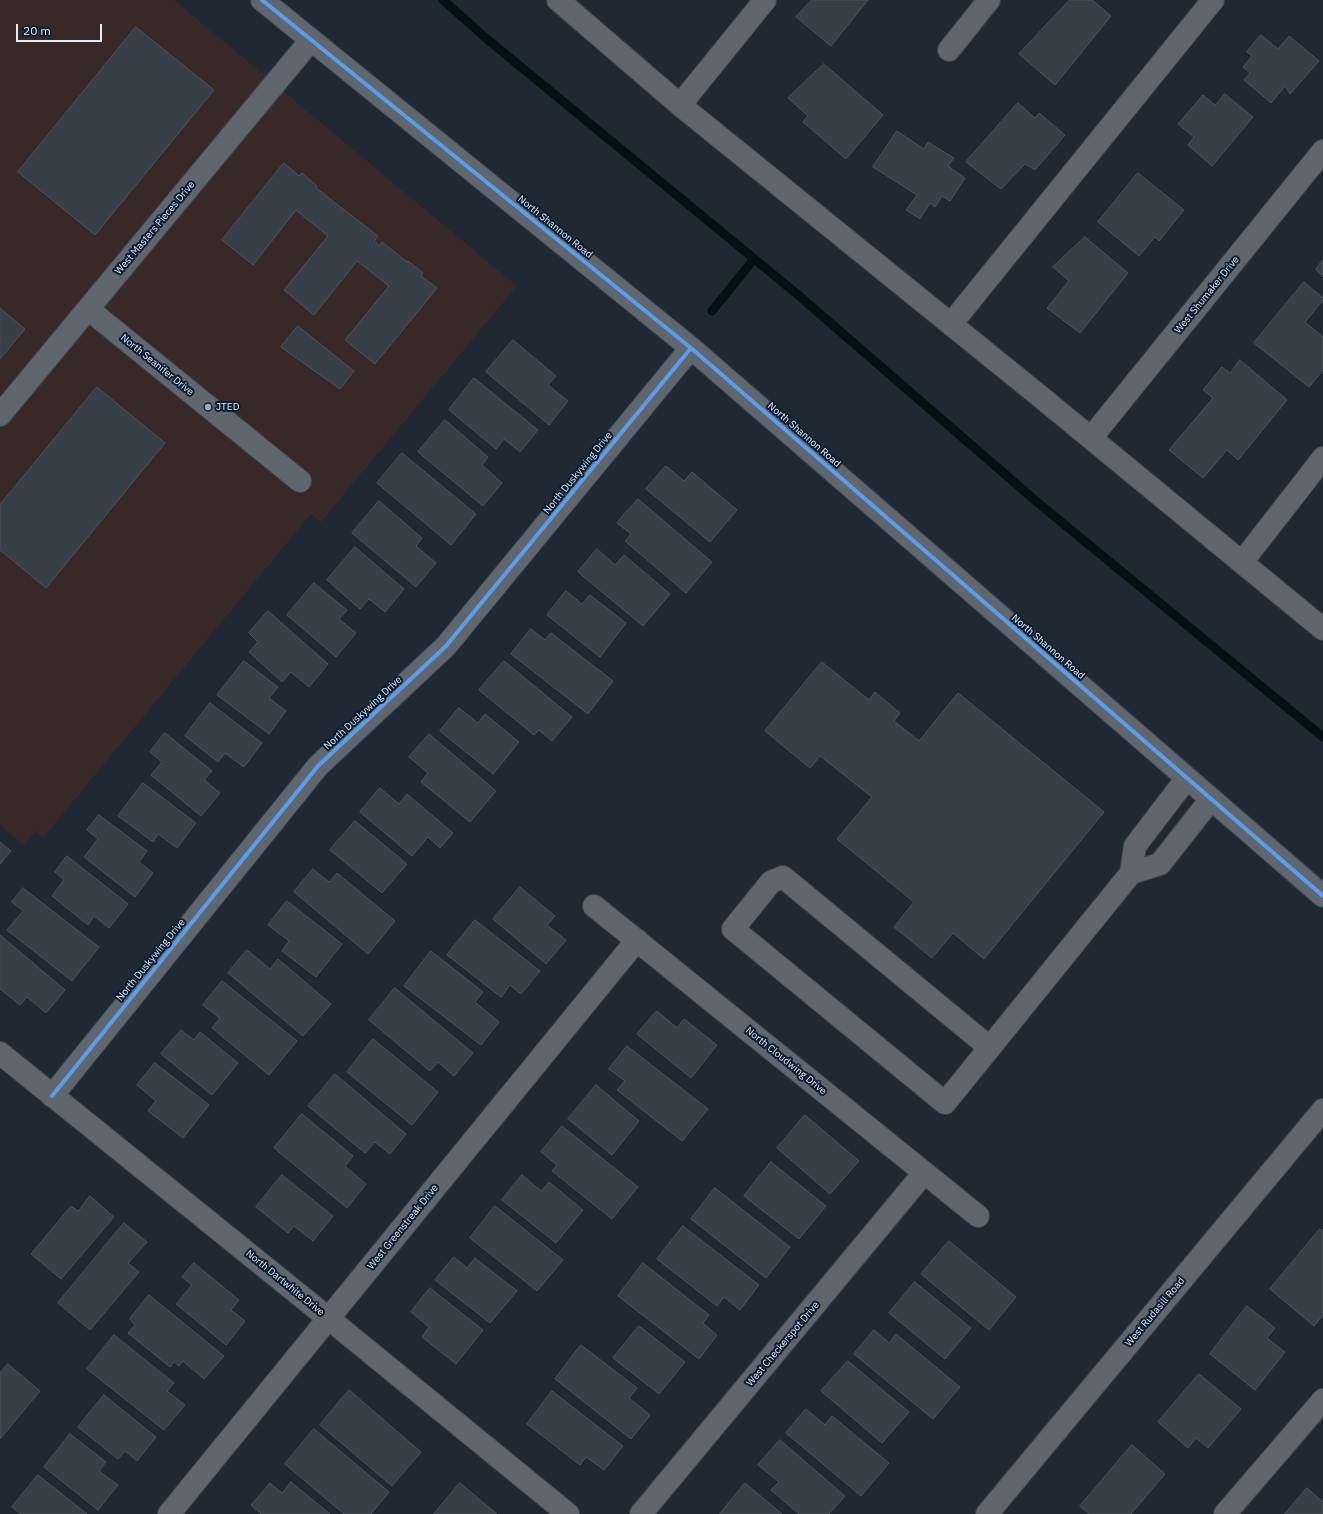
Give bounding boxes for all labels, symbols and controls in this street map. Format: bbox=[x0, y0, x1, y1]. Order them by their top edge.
scale bar bbox=[18, 16, 104, 42]
text: 20 m bbox=[23, 23, 51, 38]
street label: West Masters Pieces Drive bbox=[112, 179, 198, 277]
street label: North Shannon Road bbox=[515, 193, 595, 261]
street label: West Shumaker Drive bbox=[1172, 254, 1242, 336]
street label: North Seanifer Drive bbox=[118, 332, 196, 398]
street label: North Shannon Road bbox=[765, 400, 843, 470]
place label: JTED bbox=[216, 401, 239, 413]
marker: JTED bbox=[203, 402, 213, 412]
street label: North Duskywing Drive bbox=[541, 430, 615, 516]
street label: North Shannon Road bbox=[1009, 612, 1087, 682]
street label: North Duskywing Drive bbox=[322, 674, 404, 752]
street label: North Duskywing Drive bbox=[114, 917, 188, 1003]
street label: North Cloudwing Drive bbox=[743, 1025, 829, 1097]
street label: West Greenstreak Drive bbox=[365, 1182, 441, 1272]
street label: North Dartwhite Drive bbox=[243, 1248, 327, 1318]
street label: West Rudasill Road bbox=[1123, 1275, 1187, 1349]
street label: West Checkerspot Drive bbox=[744, 1299, 822, 1389]

